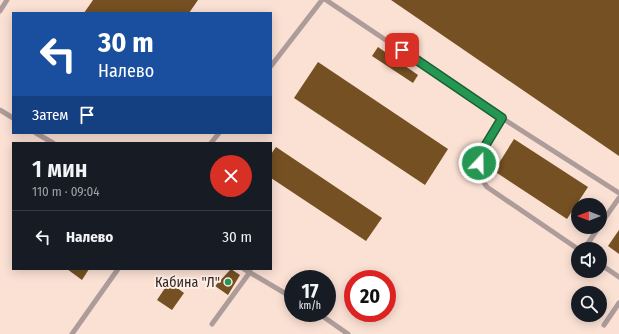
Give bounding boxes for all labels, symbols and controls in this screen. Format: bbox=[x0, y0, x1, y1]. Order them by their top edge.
text: 30 m bbox=[98, 26, 154, 59]
icon: left bbox=[32, 28, 84, 80]
pin bbox=[385, 33, 419, 67]
icon: arrive bbox=[391, 39, 413, 61]
text: Налево bbox=[98, 60, 154, 82]
icon: arrive bbox=[76, 104, 98, 126]
text: Затем bbox=[32, 106, 68, 124]
position arrow bbox=[458, 142, 500, 184]
text: 1 мин bbox=[32, 155, 88, 183]
button: close bbox=[210, 155, 252, 197]
text: 110 m · 09:04 bbox=[32, 184, 99, 199]
north arrow bbox=[571, 198, 607, 234]
map controls bbox=[571, 198, 607, 322]
icon: left bbox=[32, 226, 54, 248]
text: Налево bbox=[66, 228, 113, 246]
text: 30 m bbox=[222, 228, 252, 246]
button: sound bbox=[571, 242, 607, 278]
speed limit sign: 20 bbox=[344, 270, 396, 322]
place label: Кабина "Л" bbox=[155, 274, 220, 291]
marker: Кабина "Л" bbox=[223, 277, 233, 287]
text: 17 bbox=[302, 279, 318, 303]
button: search bbox=[571, 286, 607, 322]
text: km/h bbox=[299, 300, 321, 312]

